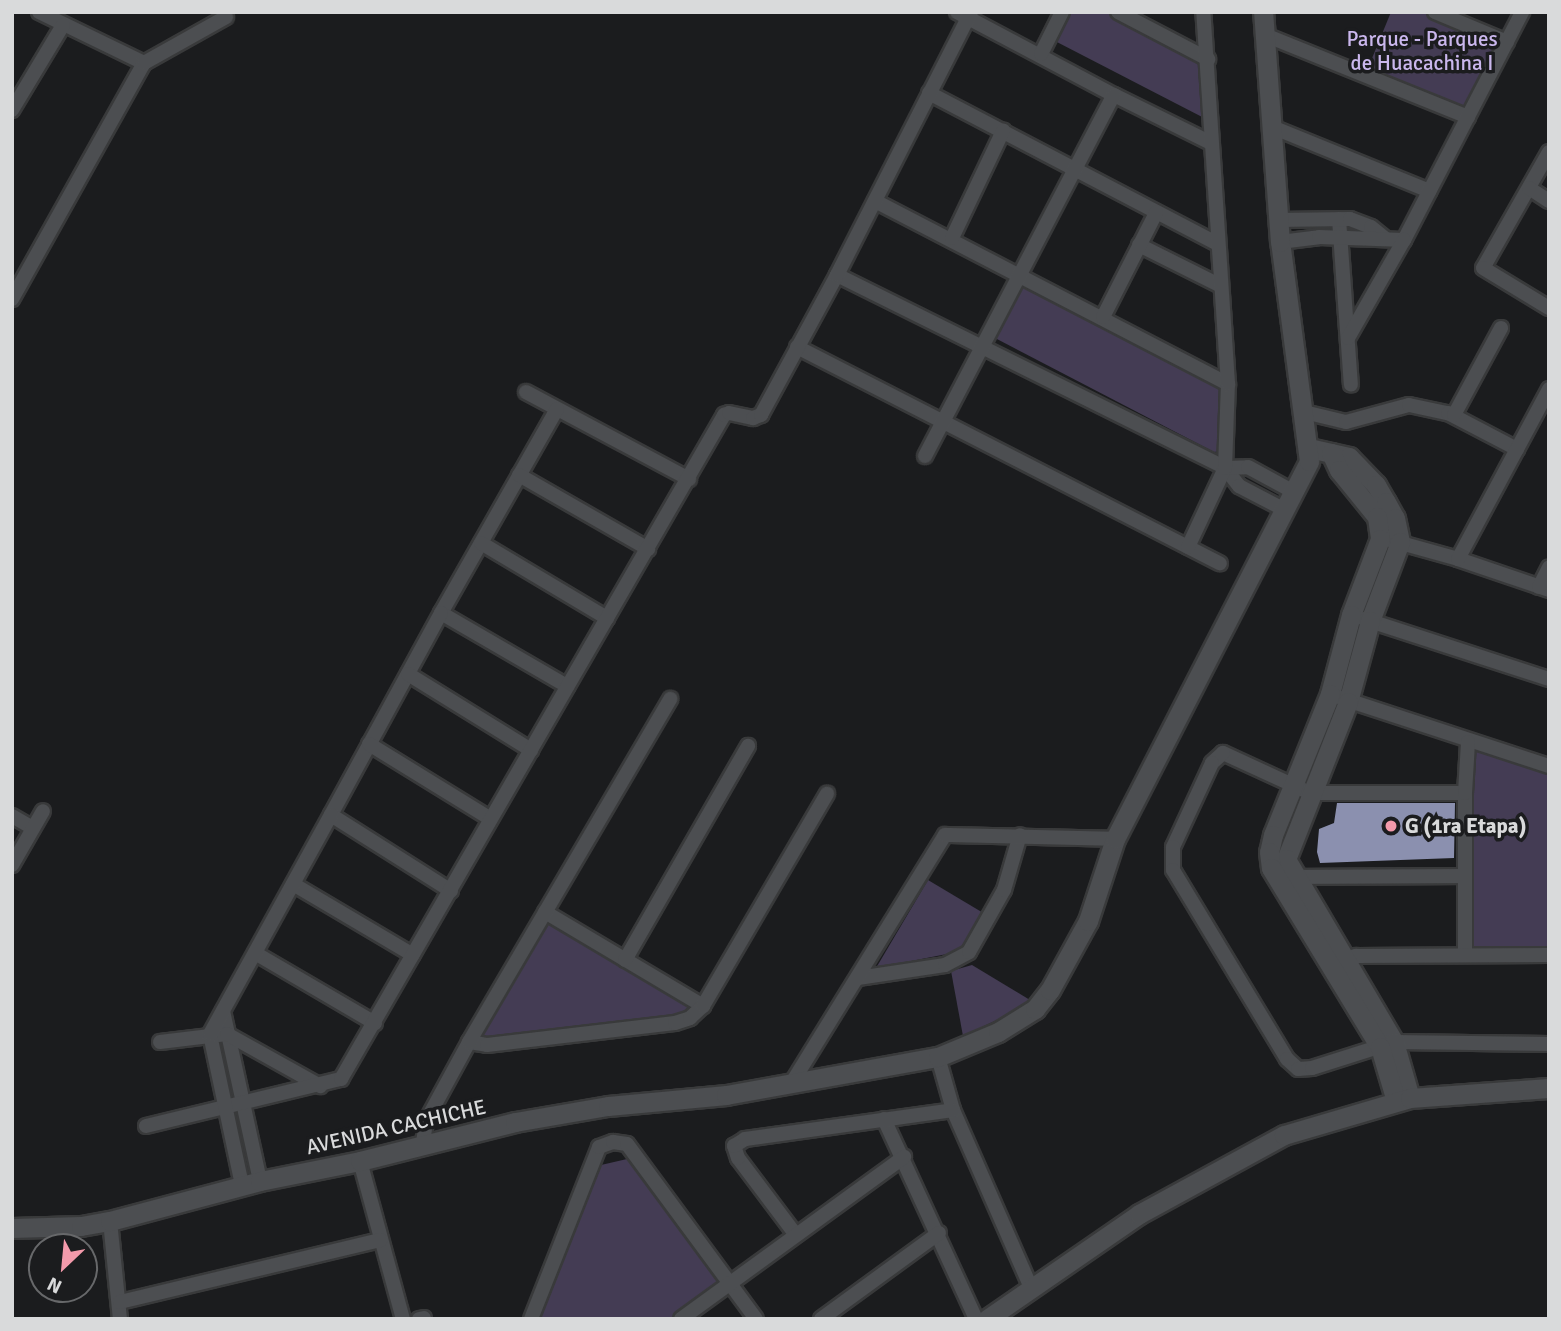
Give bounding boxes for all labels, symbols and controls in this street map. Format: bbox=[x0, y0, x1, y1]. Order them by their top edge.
park label: Parque - Parques de Huacachina I bbox=[1346, 26, 1498, 76]
place label: G (1ra Etapa) bbox=[1405, 813, 1527, 839]
marker: G (1ra Etapa) bbox=[1383, 818, 1399, 834]
street label: AVENIDA CACHICHE bbox=[304, 1094, 488, 1160]
north arrow bbox=[28, 1233, 98, 1303]
text: N bbox=[43, 1271, 66, 1299]

